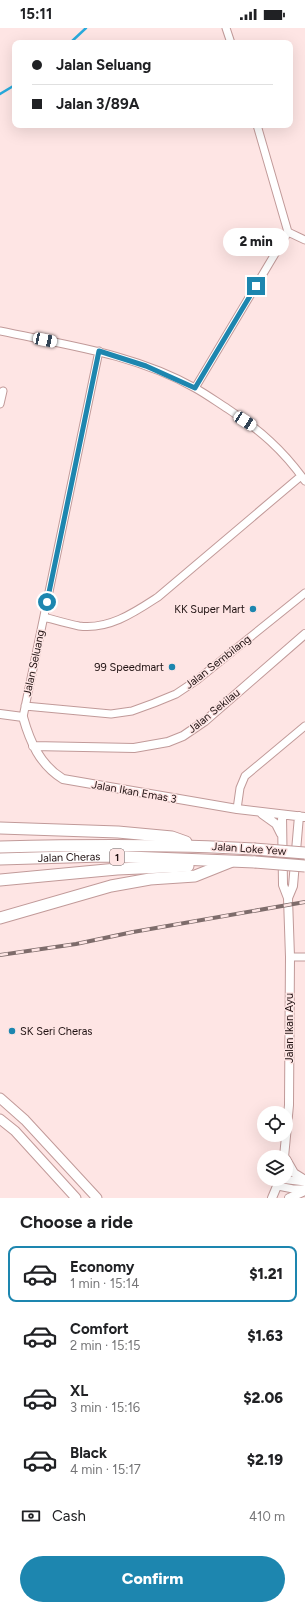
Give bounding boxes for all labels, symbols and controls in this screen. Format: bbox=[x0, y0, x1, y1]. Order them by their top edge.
text: 15:11 bbox=[20, 5, 52, 23]
text: Jalan Seluang bbox=[56, 56, 151, 74]
text: Jalan 3/89A bbox=[56, 95, 139, 113]
callout: 2 min bbox=[223, 228, 289, 256]
text: 2 min bbox=[239, 234, 273, 249]
route end bbox=[247, 277, 265, 295]
car bbox=[32, 332, 58, 348]
car bbox=[232, 409, 258, 433]
route start bbox=[38, 593, 56, 611]
place label: KK Super Mart bbox=[174, 603, 245, 616]
marker: KK Super Mart bbox=[248, 604, 258, 614]
street label: Jalan Seluang bbox=[21, 629, 47, 697]
street label: Jalan Sembilang bbox=[183, 632, 253, 692]
place label: 99 Speedmart bbox=[94, 661, 164, 674]
marker: 99 Speedmart bbox=[167, 662, 177, 672]
street label: Jalan Sekilau bbox=[185, 686, 243, 736]
street label: Jalan Ikan Emas 3 bbox=[90, 778, 178, 806]
street label: Jalan Loke Yew bbox=[211, 840, 287, 858]
road number: 1 bbox=[110, 849, 124, 865]
street label: Jalan Cheras bbox=[37, 850, 101, 864]
street label: Jalan Ikan Ayu bbox=[283, 993, 296, 1063]
place label: SK Seri Cheras bbox=[20, 1025, 92, 1038]
marker: SK Seri Cheras bbox=[7, 1026, 17, 1036]
map controls bbox=[257, 1106, 293, 1186]
button: locate bbox=[257, 1106, 293, 1142]
button: layers bbox=[257, 1150, 293, 1186]
text: Choose a ride bbox=[20, 1211, 133, 1233]
icon: car bbox=[22, 1256, 58, 1292]
text: Economy bbox=[70, 1258, 135, 1276]
text: $1.21 bbox=[249, 1265, 283, 1283]
text: 1 min · 15:14 bbox=[70, 1276, 139, 1291]
icon: car bbox=[22, 1318, 58, 1354]
text: Comfort bbox=[70, 1320, 129, 1338]
text: $1.63 bbox=[247, 1327, 283, 1345]
text: 2 min · 15:15 bbox=[70, 1338, 141, 1353]
icon: car bbox=[22, 1380, 58, 1416]
text: XL bbox=[70, 1382, 88, 1400]
text: $2.06 bbox=[243, 1389, 283, 1407]
text: 3 min · 15:16 bbox=[70, 1400, 140, 1415]
icon: car bbox=[22, 1442, 58, 1478]
text: Black bbox=[70, 1444, 107, 1462]
text: $2.19 bbox=[247, 1451, 283, 1469]
text: 4 min · 15:17 bbox=[70, 1462, 141, 1477]
icon: cash bbox=[20, 1505, 42, 1527]
text: Cash bbox=[52, 1507, 86, 1525]
text: 410 m bbox=[249, 1509, 285, 1524]
button: Confirm bbox=[20, 1556, 285, 1602]

